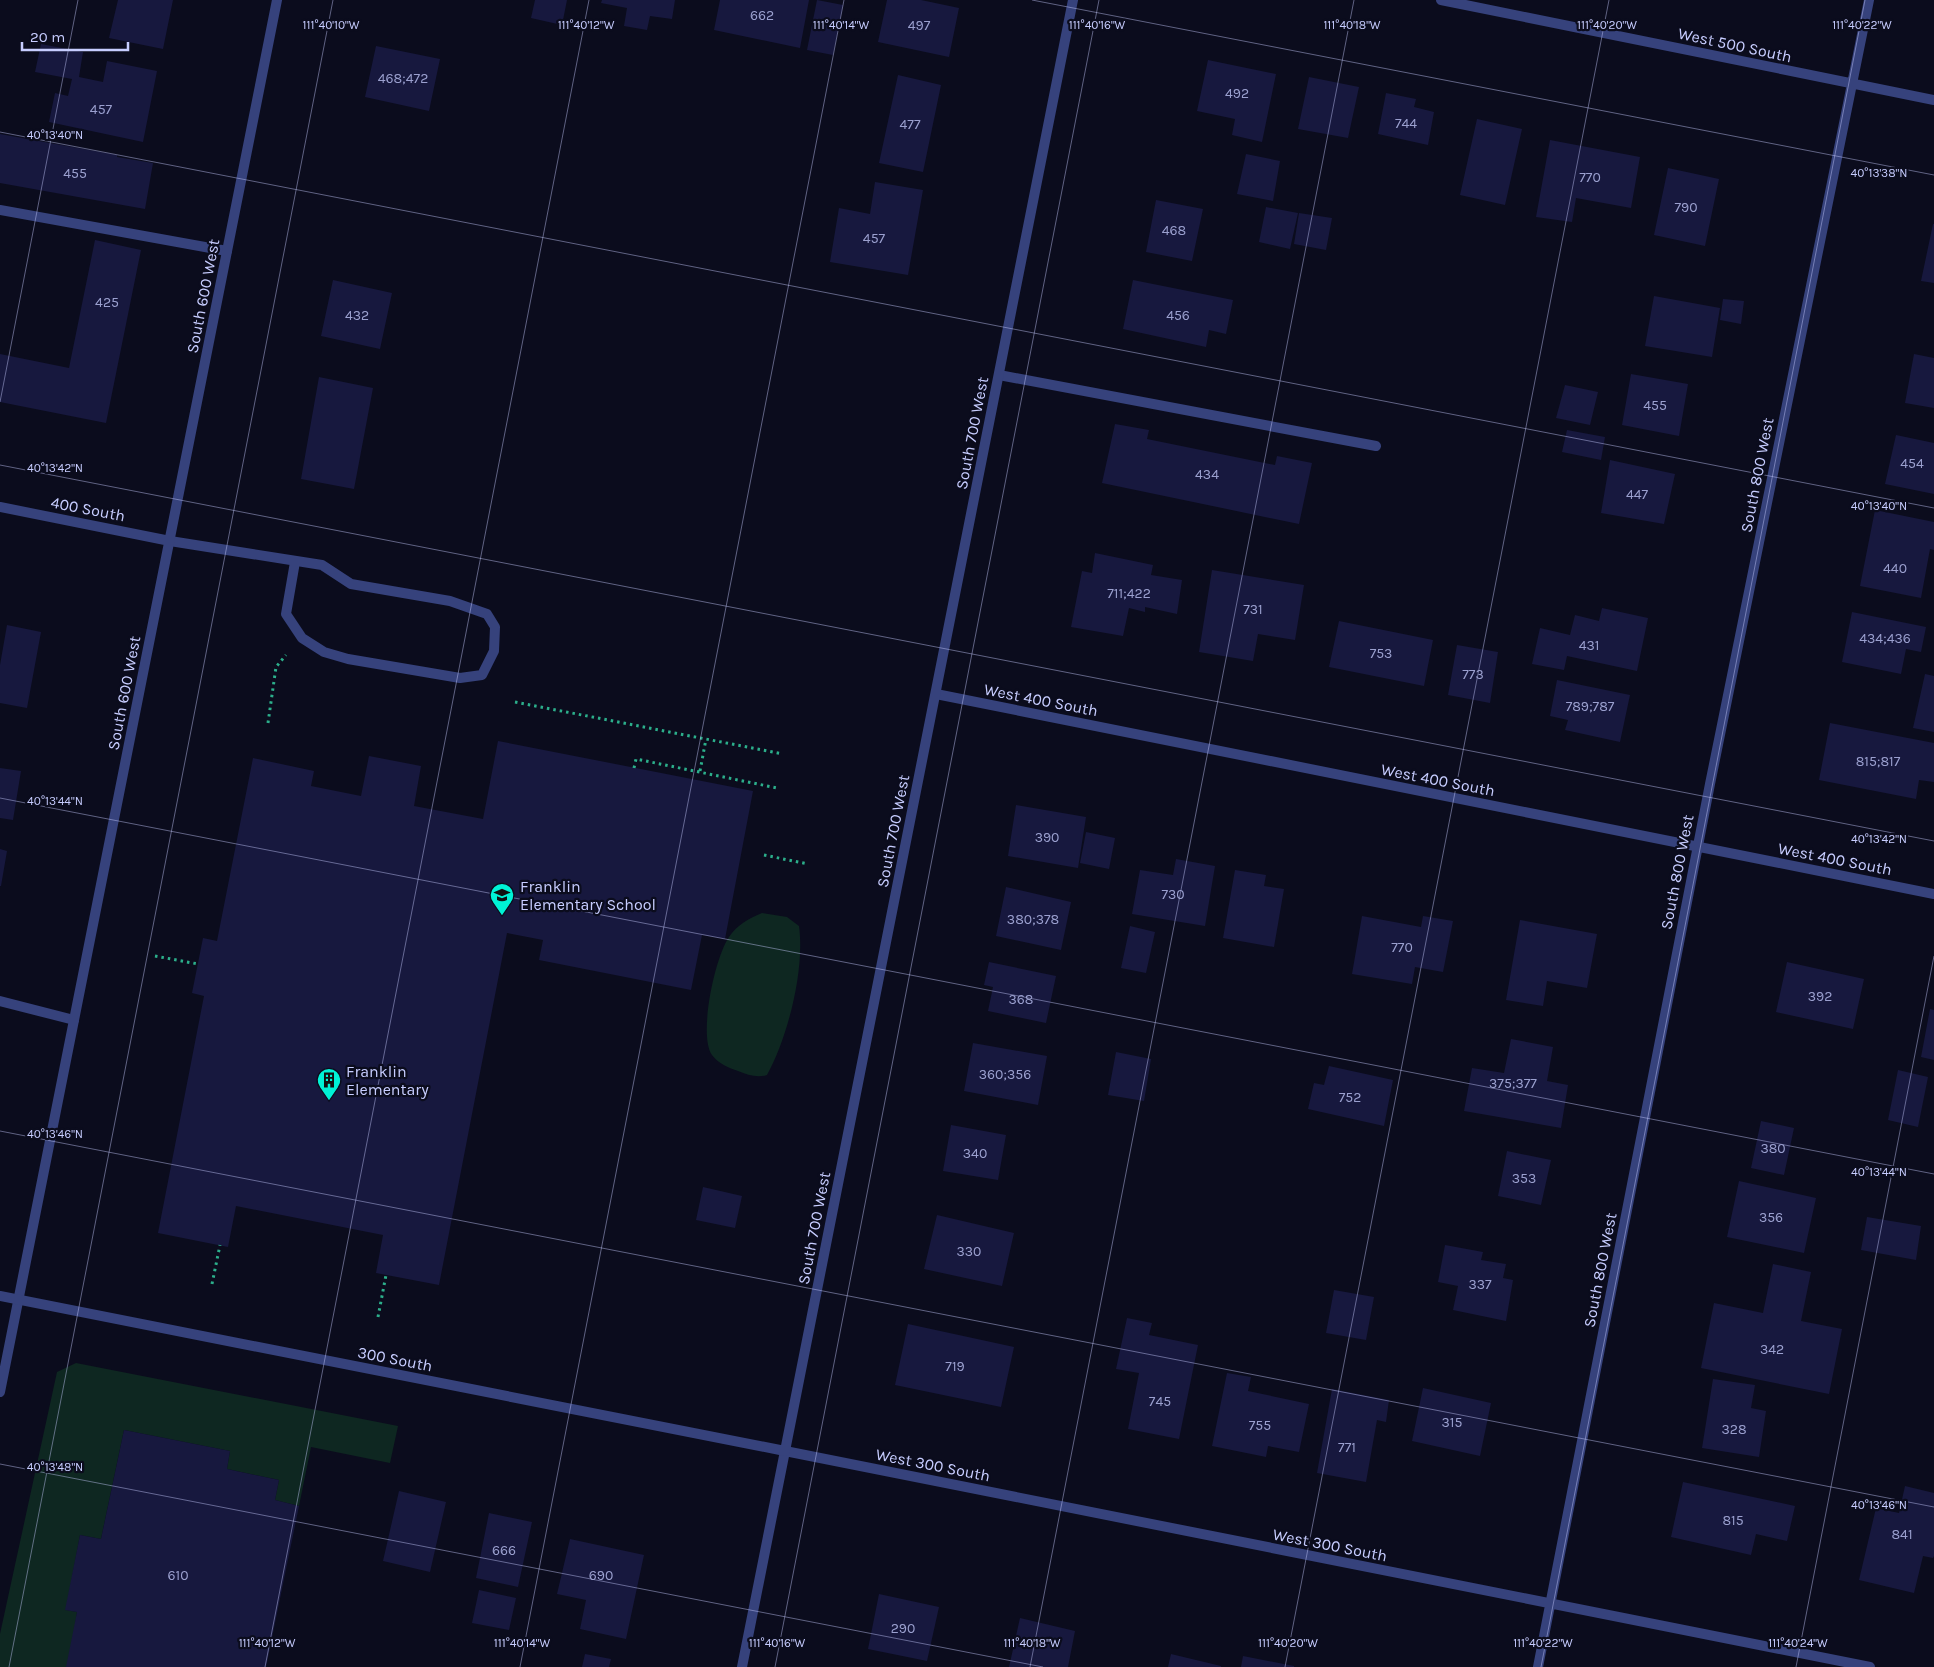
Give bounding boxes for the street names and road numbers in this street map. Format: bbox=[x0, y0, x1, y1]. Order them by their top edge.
street label: West 500 South bbox=[1676, 24, 1794, 66]
street label: South 600 West bbox=[183, 237, 223, 355]
street label: South 700 West bbox=[952, 375, 992, 491]
street label: South 800 West bbox=[1737, 416, 1777, 534]
street label: 400 South bbox=[49, 492, 127, 526]
street label: South 600 West bbox=[104, 634, 144, 752]
street label: West 400 South bbox=[982, 680, 1100, 720]
street label: West 400 South bbox=[1379, 760, 1497, 800]
street label: South 700 West bbox=[873, 773, 913, 889]
street label: South 800 West bbox=[1657, 813, 1697, 931]
street label: West 400 South bbox=[1776, 839, 1894, 879]
street label: South 700 West bbox=[794, 1170, 834, 1286]
street label: South 800 West bbox=[1580, 1211, 1620, 1329]
street label: 300 South bbox=[356, 1342, 434, 1376]
street label: West 300 South bbox=[874, 1445, 992, 1485]
street label: West 300 South bbox=[1271, 1525, 1389, 1565]

